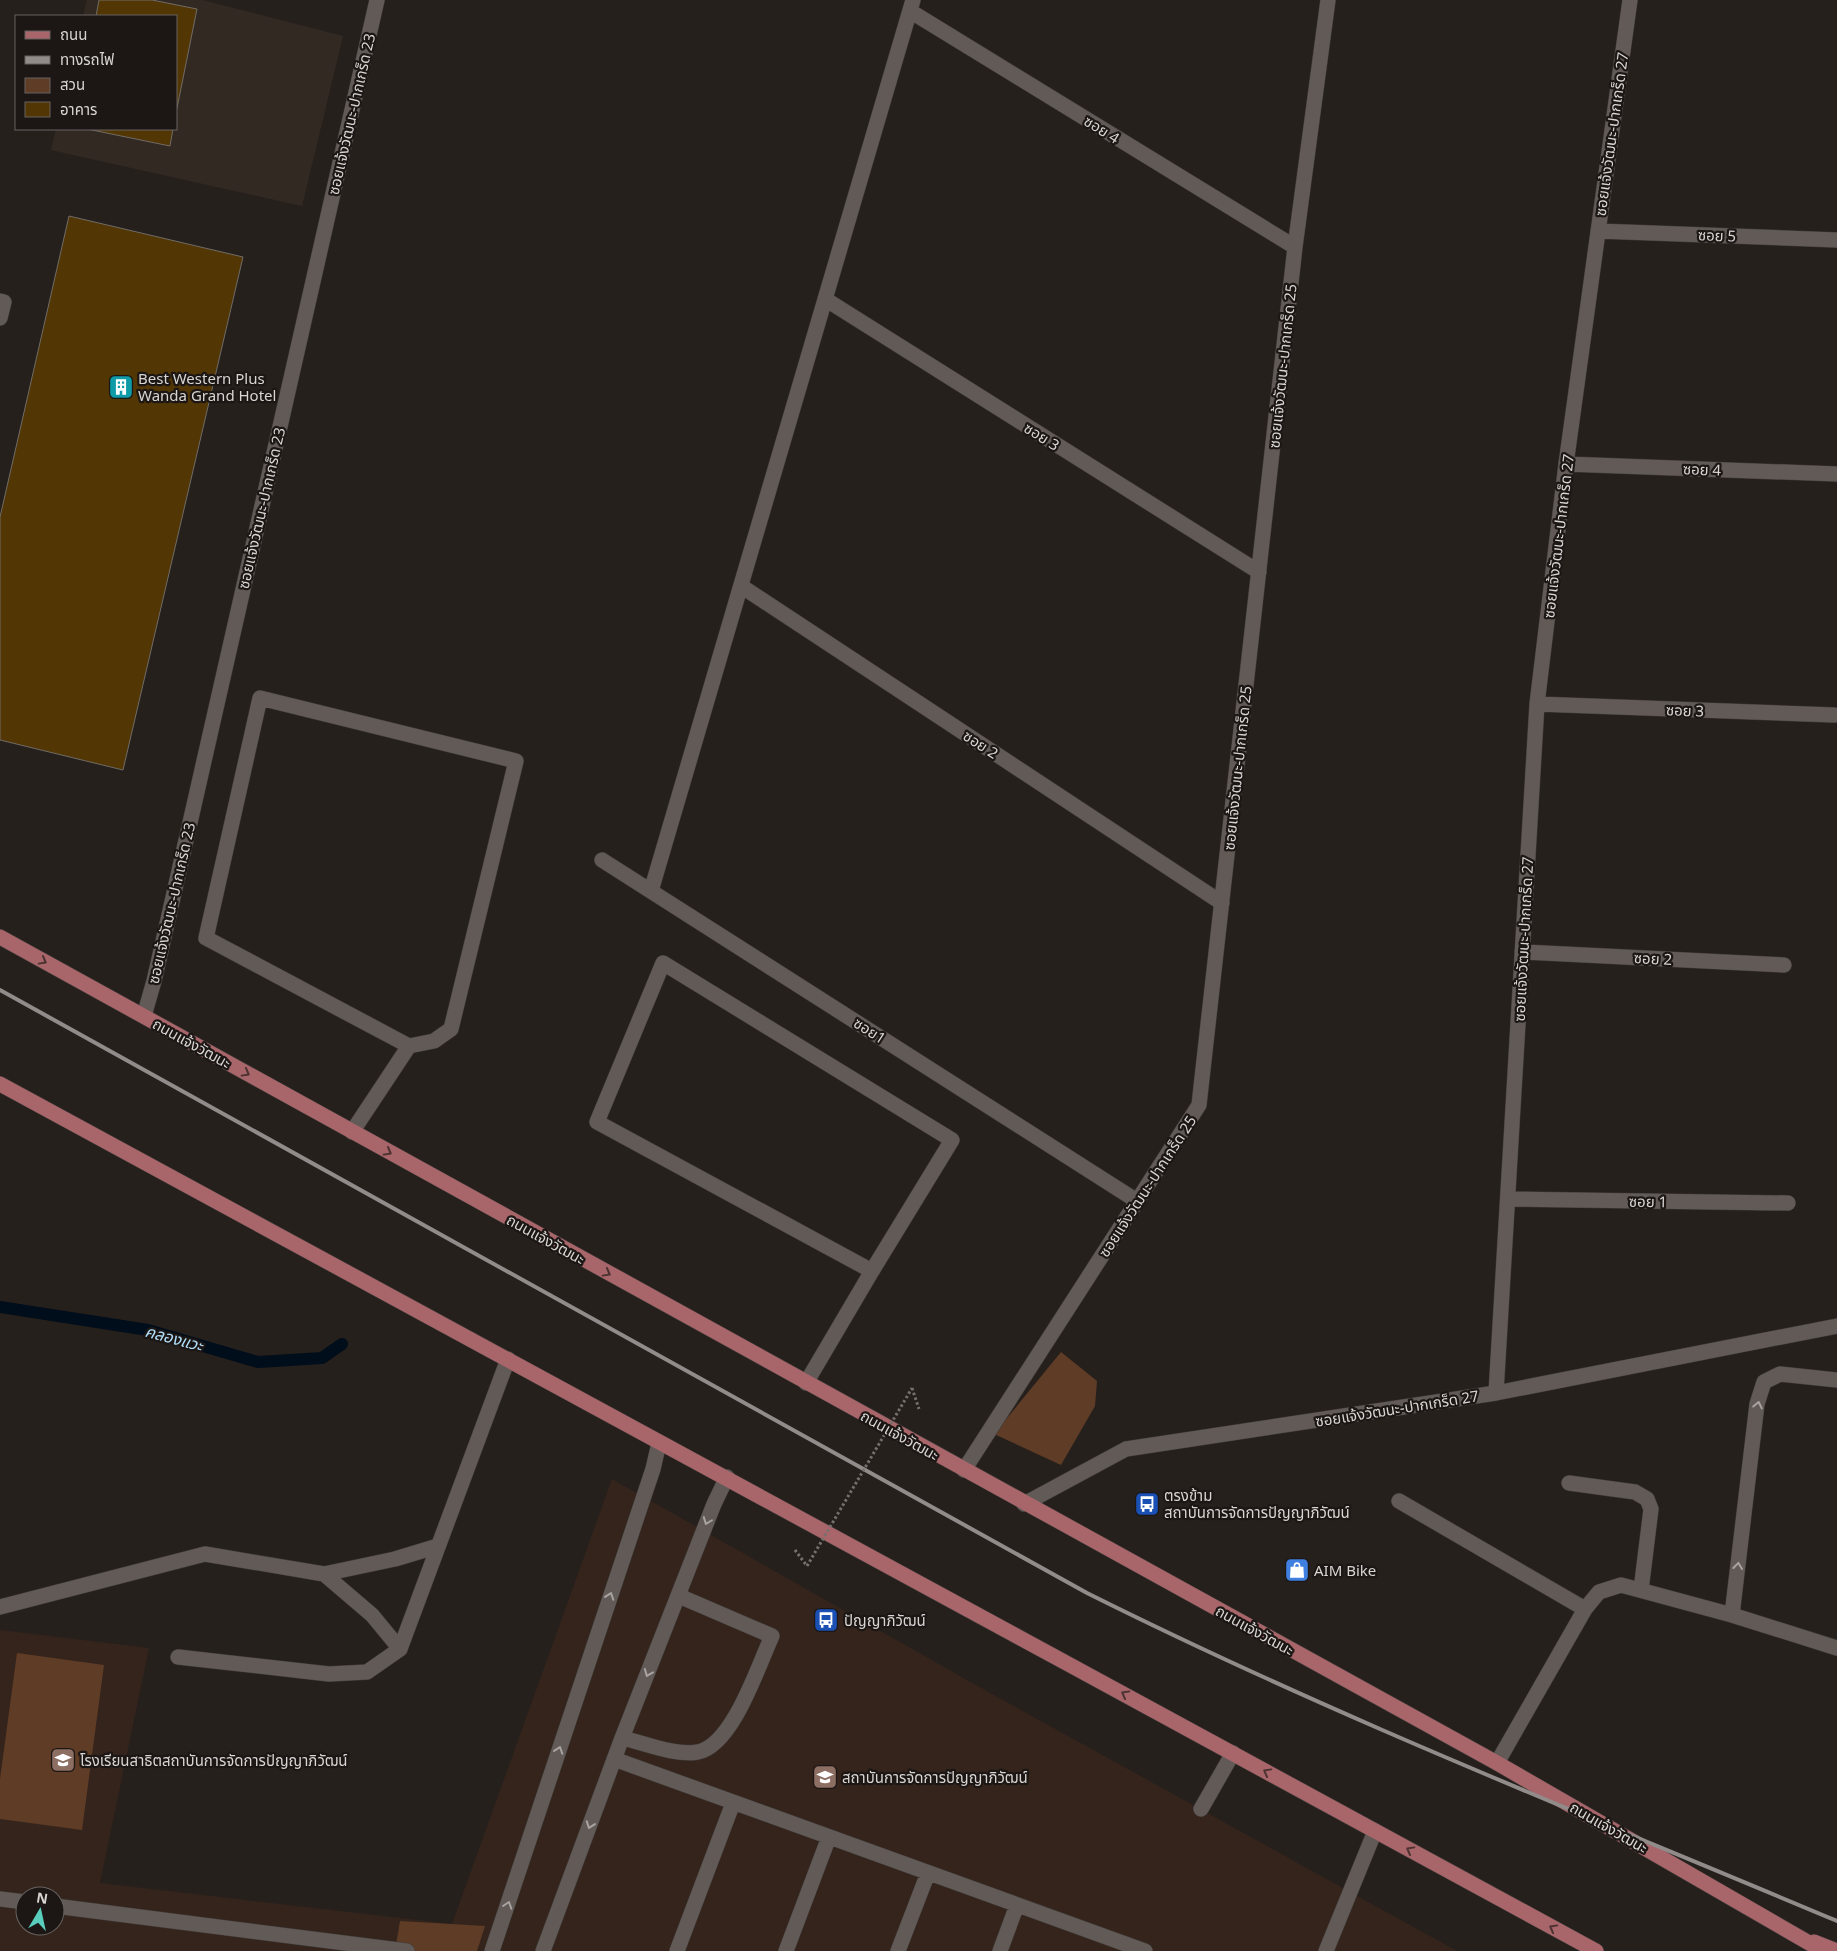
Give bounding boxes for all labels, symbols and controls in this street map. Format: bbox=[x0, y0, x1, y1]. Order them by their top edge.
legend bbox=[15, 15, 178, 130]
text: ถนน bbox=[60, 24, 87, 44]
street label: ซอยแจ้งวัฒนะ-ปากเกร็ด 23 bbox=[323, 31, 379, 197]
text: ทางรถไฟ bbox=[60, 49, 114, 69]
street label: ซอยแจ้งวัฒนะ-ปากเกร็ด 27 bbox=[1590, 51, 1632, 217]
text: สวน bbox=[60, 74, 85, 94]
text: อาคาร bbox=[60, 99, 97, 119]
street label: ซอย 4 bbox=[1080, 110, 1124, 148]
street label: ซอย 5 bbox=[1697, 224, 1737, 246]
street label: ซอยแจ้งวัฒนะ-ปากเกร็ด 25 bbox=[1263, 283, 1301, 449]
place label: Best Western Plus Wanda Grand Hotel bbox=[138, 368, 276, 405]
building icon: Best Western Plus Wanda Grand Hotel bbox=[108, 374, 134, 400]
street label: ซอย 3 bbox=[1020, 417, 1064, 455]
street label: ซอยแจ้งวัฒนะ-ปากเกร็ด 23 bbox=[233, 425, 289, 591]
street label: ซอยแจ้งวัฒนะ-ปากเกร็ด 27 bbox=[1538, 453, 1578, 619]
street label: ซอย 4 bbox=[1682, 458, 1722, 480]
street label: ซอยแจ้งวัฒนะ-ปากเกร็ด 25 bbox=[1218, 685, 1256, 851]
street label: ซอย 3 bbox=[1665, 699, 1705, 721]
street label: ซอย 2 bbox=[959, 725, 1003, 763]
street label: ซอยแจ้งวัฒนะ-ปากเกร็ด 23 bbox=[143, 820, 199, 986]
street label: ซอยแจ้งวัฒนะ-ปากเกร็ด 27 bbox=[1509, 856, 1537, 1022]
street label: ซอย 2 bbox=[1633, 947, 1673, 969]
one-way arrow bbox=[37, 954, 46, 964]
street label: ซอย1 bbox=[850, 1012, 890, 1048]
street label: ถนนแจ้งวัฒนะ bbox=[149, 1013, 235, 1073]
one-way arrow bbox=[241, 1067, 250, 1077]
street label: ซอยแจ้งวัฒนะ-ปากเกร็ด 25 bbox=[1094, 1111, 1200, 1261]
one-way arrow bbox=[383, 1146, 392, 1156]
street label: ซอย 1 bbox=[1629, 1191, 1667, 1211]
street label: ถนนแจ้งวัฒนะ bbox=[503, 1209, 589, 1269]
one-way arrow bbox=[602, 1267, 611, 1277]
water label: คลองแวะ bbox=[143, 1320, 207, 1357]
street label: ซอยแจ้งวัฒนะ-ปากเกร็ด 27 bbox=[1314, 1385, 1480, 1431]
one-way arrow bbox=[1752, 1400, 1762, 1409]
street label: ถนนแจ้งวัฒนะ bbox=[857, 1405, 943, 1465]
place label: ตรงข้าม สถาบันการจัดการปัญญาภิวัฒน์ bbox=[1164, 1485, 1350, 1522]
bus stop icon: ตรงข้าม สถาบันการจัดการปัญญาภิวัฒน์ bbox=[1134, 1491, 1160, 1517]
one-way arrow bbox=[703, 1517, 713, 1525]
shop icon: AIM Bike bbox=[1284, 1557, 1310, 1583]
place label: AIM Bike bbox=[1314, 1560, 1376, 1580]
one-way arrow bbox=[1732, 1562, 1743, 1570]
one-way arrow bbox=[605, 1593, 615, 1601]
street label: ถนนแจ้งวัฒนะ bbox=[1212, 1600, 1298, 1660]
bus stop icon: ปัญญาภิวัฒน์ bbox=[813, 1607, 839, 1633]
place label: ปัญญาภิวัฒน์ bbox=[844, 1610, 926, 1630]
one-way arrow bbox=[644, 1668, 654, 1677]
one-way arrow bbox=[1121, 1690, 1130, 1700]
school or university icon: โรงเรียนสาธิตสถาบันการจัดการปัญญาภิวัฒน์ bbox=[50, 1747, 76, 1773]
one-way arrow bbox=[553, 1747, 563, 1755]
place label: โรงเรียนสาธิตสถาบันการจัดการปัญญาภิวัฒน์ bbox=[80, 1750, 348, 1770]
school or university icon: สถาบันการจัดการปัญญาภิวัฒน์ bbox=[812, 1764, 838, 1790]
place label: สถาบันการจัดการปัญญาภิวัฒน์ bbox=[842, 1767, 1028, 1787]
one-way arrow bbox=[1264, 1768, 1273, 1778]
street label: ถนนแจ้งวัฒนะ bbox=[1566, 1797, 1652, 1857]
one-way arrow bbox=[586, 1820, 596, 1828]
one-way arrow bbox=[1406, 1846, 1415, 1856]
north arrow bbox=[15, 1886, 65, 1936]
text: N bbox=[35, 1887, 49, 1908]
one-way arrow bbox=[503, 1901, 513, 1910]
one-way arrow bbox=[1549, 1924, 1558, 1934]

